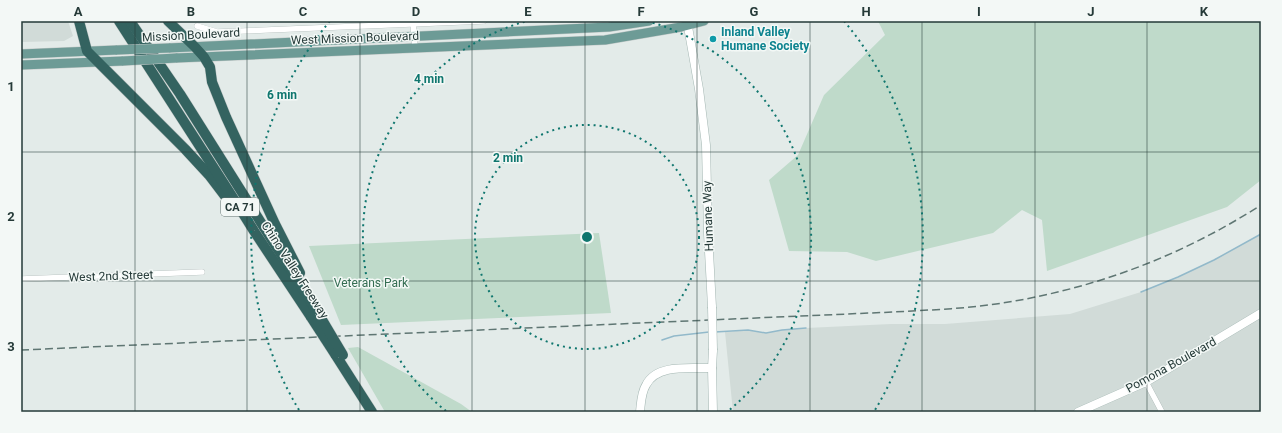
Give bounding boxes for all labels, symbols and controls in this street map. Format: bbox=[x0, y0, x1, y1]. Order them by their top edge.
text: A bbox=[74, 4, 83, 19]
text: B bbox=[187, 4, 195, 19]
text: C bbox=[299, 4, 308, 19]
text: D bbox=[412, 4, 420, 19]
text: E bbox=[524, 4, 532, 19]
text: F bbox=[637, 4, 645, 19]
text: G bbox=[750, 4, 759, 19]
text: H bbox=[861, 4, 871, 19]
text: I bbox=[977, 4, 981, 19]
text: J bbox=[1087, 4, 1095, 19]
text: K bbox=[1200, 4, 1209, 19]
street label: Mission Boulevard bbox=[142, 25, 240, 45]
place label: Inland Valley Humane Society bbox=[721, 25, 810, 53]
street label: West Mission Boulevard bbox=[291, 29, 419, 47]
marker: Inland Valley Humane Society bbox=[708, 34, 718, 44]
text: 4 min bbox=[414, 72, 444, 86]
text: 1 bbox=[7, 79, 15, 94]
text: 6 min bbox=[267, 88, 297, 102]
text: 2 min bbox=[493, 151, 523, 165]
street label: Humane Way bbox=[700, 180, 716, 252]
road number: CA 71 bbox=[221, 198, 259, 216]
text: 2 bbox=[7, 209, 15, 224]
street label: Chino Valley Freeway bbox=[258, 219, 332, 321]
centre of rings bbox=[580, 230, 594, 244]
street label: West 2nd Street bbox=[68, 268, 154, 284]
park label: Veterans Park bbox=[334, 276, 409, 290]
street label: Pomona Boulevard bbox=[1123, 334, 1219, 396]
text: 3 bbox=[7, 339, 15, 354]

